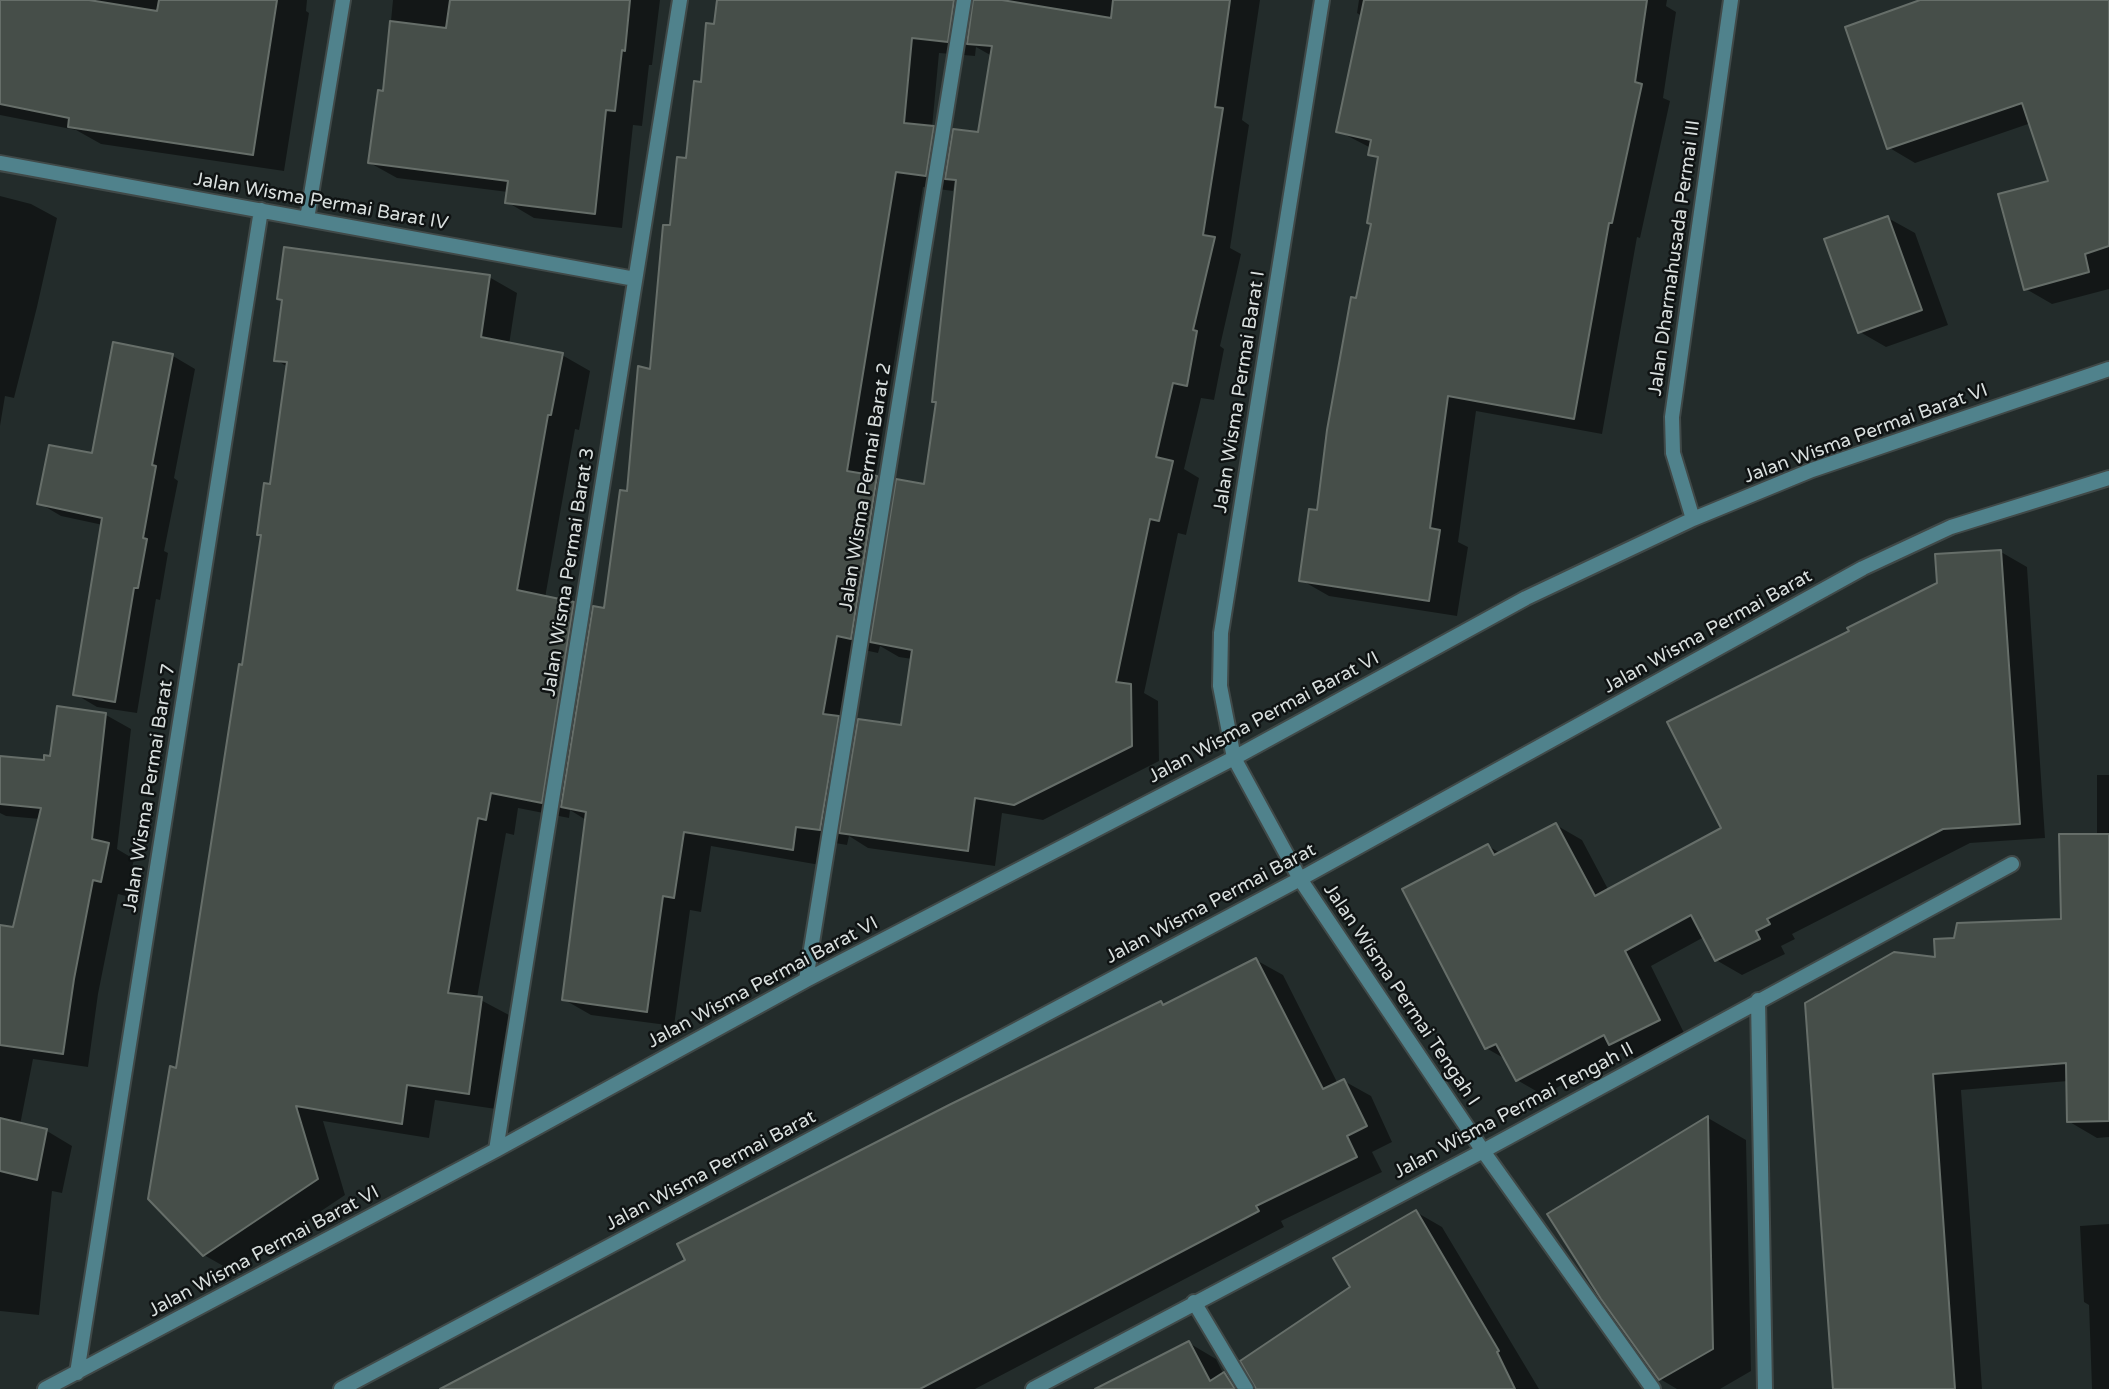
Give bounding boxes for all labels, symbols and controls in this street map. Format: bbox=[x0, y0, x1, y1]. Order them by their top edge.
street label: Jalan Dharmahusada Permai III bbox=[1644, 119, 1706, 397]
street label: Jalan Wisma Permai Barat IV bbox=[192, 168, 450, 236]
street label: Jalan Wisma Permai Barat I bbox=[1210, 269, 1270, 515]
street label: Jalan Wisma Permai Barat 2 bbox=[835, 361, 897, 613]
street label: Jalan Wisma Permai Barat VI bbox=[1741, 379, 1991, 489]
street label: Jalan Wisma Permai Barat 3 bbox=[538, 446, 600, 698]
street label: Jalan Wisma Permai Barat bbox=[1600, 565, 1816, 699]
street label: Jalan Wisma Permai Barat VI bbox=[1145, 647, 1383, 789]
street label: Jalan Wisma Permai Barat 7 bbox=[119, 662, 181, 914]
street label: Jalan Wisma Permai Barat bbox=[1102, 839, 1320, 969]
street label: Jalan Wisma Permai Tengah I bbox=[1318, 880, 1484, 1110]
street label: Jalan Wisma Permai Barat VI bbox=[644, 912, 882, 1054]
street label: Jalan Wisma Permai Tengah II bbox=[1390, 1038, 1638, 1184]
street label: Jalan Wisma Permai Barat bbox=[602, 1106, 820, 1236]
street label: Jalan Wisma Permai Barat VI bbox=[145, 1181, 383, 1323]

